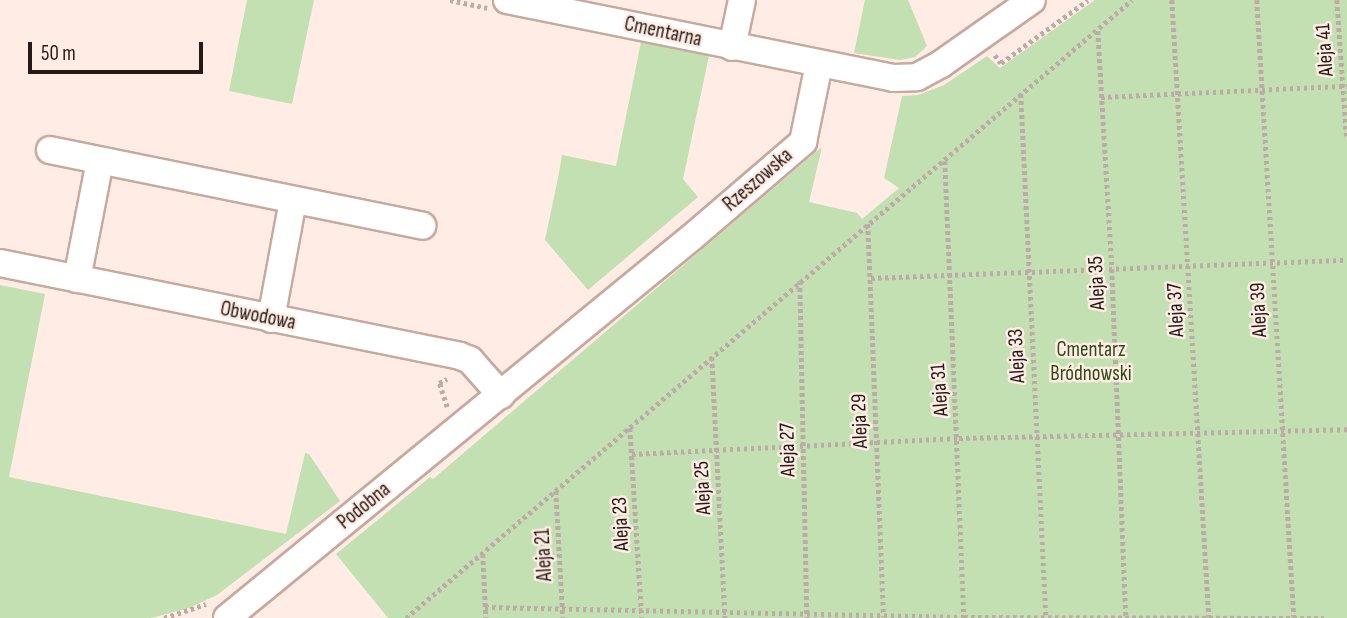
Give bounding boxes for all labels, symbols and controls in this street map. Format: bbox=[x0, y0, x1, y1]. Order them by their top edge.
street label: Cmentarna bbox=[622, 11, 704, 53]
street label: Aleja 41 bbox=[1311, 23, 1339, 77]
scale bar bbox=[32, 28, 206, 72]
text: 50 m bbox=[41, 41, 76, 66]
street label: Rzeszowska bbox=[718, 143, 798, 217]
street label: Aleja 35 bbox=[1083, 255, 1111, 311]
street label: Aleja 37 bbox=[1162, 282, 1190, 338]
street label: Aleja 39 bbox=[1245, 282, 1273, 338]
street label: Obwodowa bbox=[218, 296, 298, 336]
street label: Aleja 33 bbox=[1003, 328, 1031, 384]
park label: Cmentarz Bródnowski bbox=[1050, 337, 1132, 387]
street label: Aleja 31 bbox=[926, 363, 954, 417]
street label: Aleja 29 bbox=[846, 393, 874, 449]
street label: Aleja 27 bbox=[775, 423, 801, 477]
street label: Aleja 25 bbox=[689, 460, 717, 516]
street label: Podobna bbox=[332, 477, 396, 535]
street label: Aleja 23 bbox=[607, 496, 635, 552]
street label: Aleja 21 bbox=[530, 528, 558, 582]

